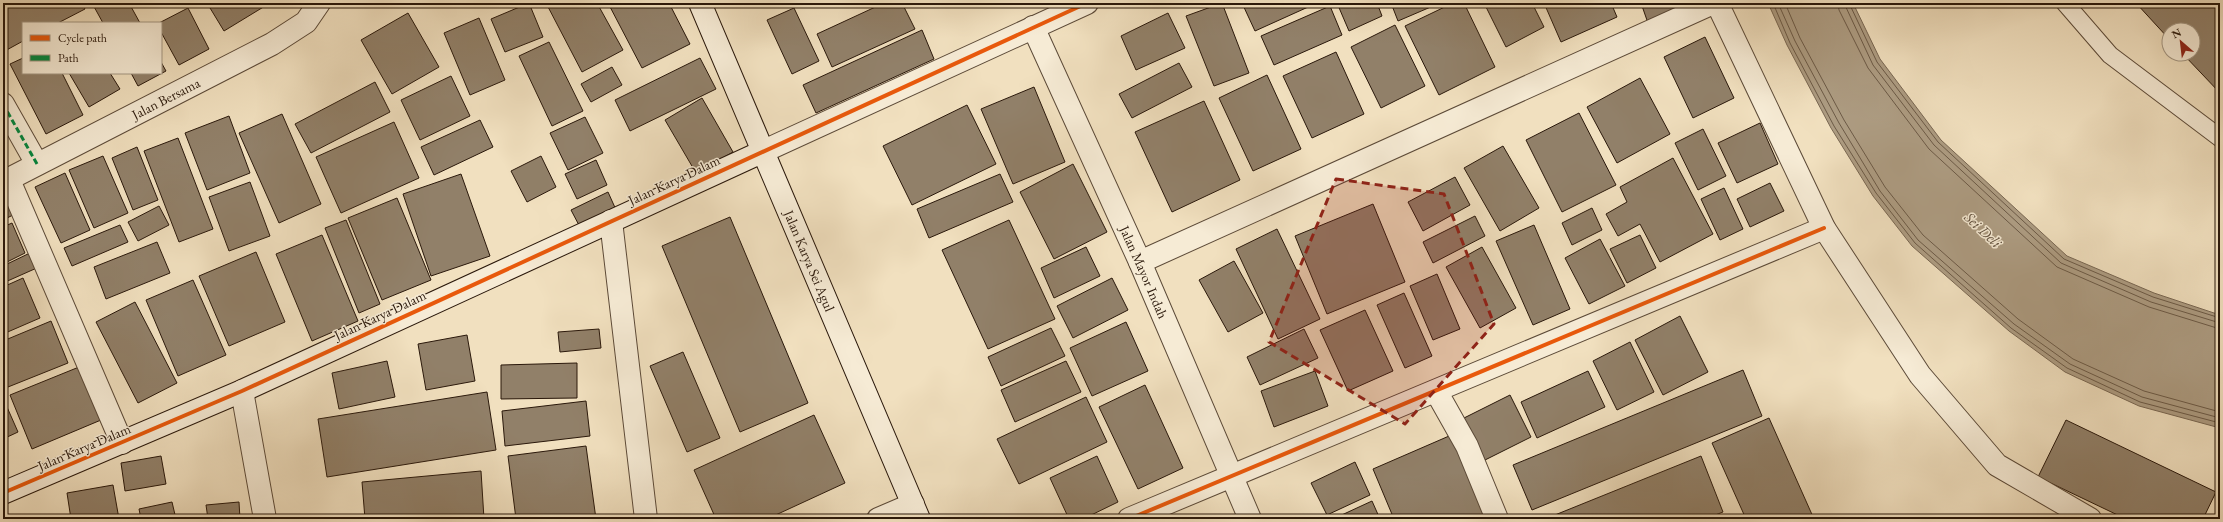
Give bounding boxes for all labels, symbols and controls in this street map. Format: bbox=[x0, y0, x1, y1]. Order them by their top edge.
legend bbox=[22, 22, 162, 74]
north arrow bbox=[2161, 22, 2201, 62]
text: N bbox=[2169, 25, 2184, 41]
text: Cycle path bbox=[58, 30, 107, 46]
text: Path bbox=[58, 50, 79, 66]
street label: Jalan Bersama bbox=[128, 73, 203, 124]
street label: Jalan Karya Dalam bbox=[624, 151, 723, 210]
street label: Jalan Karya Sei Agul bbox=[780, 206, 839, 315]
water label: Sei Deli bbox=[1960, 207, 2006, 252]
street label: Jalan Mayor Indah bbox=[1115, 222, 1172, 321]
street label: Jalan Karya Dalam bbox=[330, 286, 429, 345]
street label: Jalan Karya Dalam bbox=[34, 419, 133, 475]

